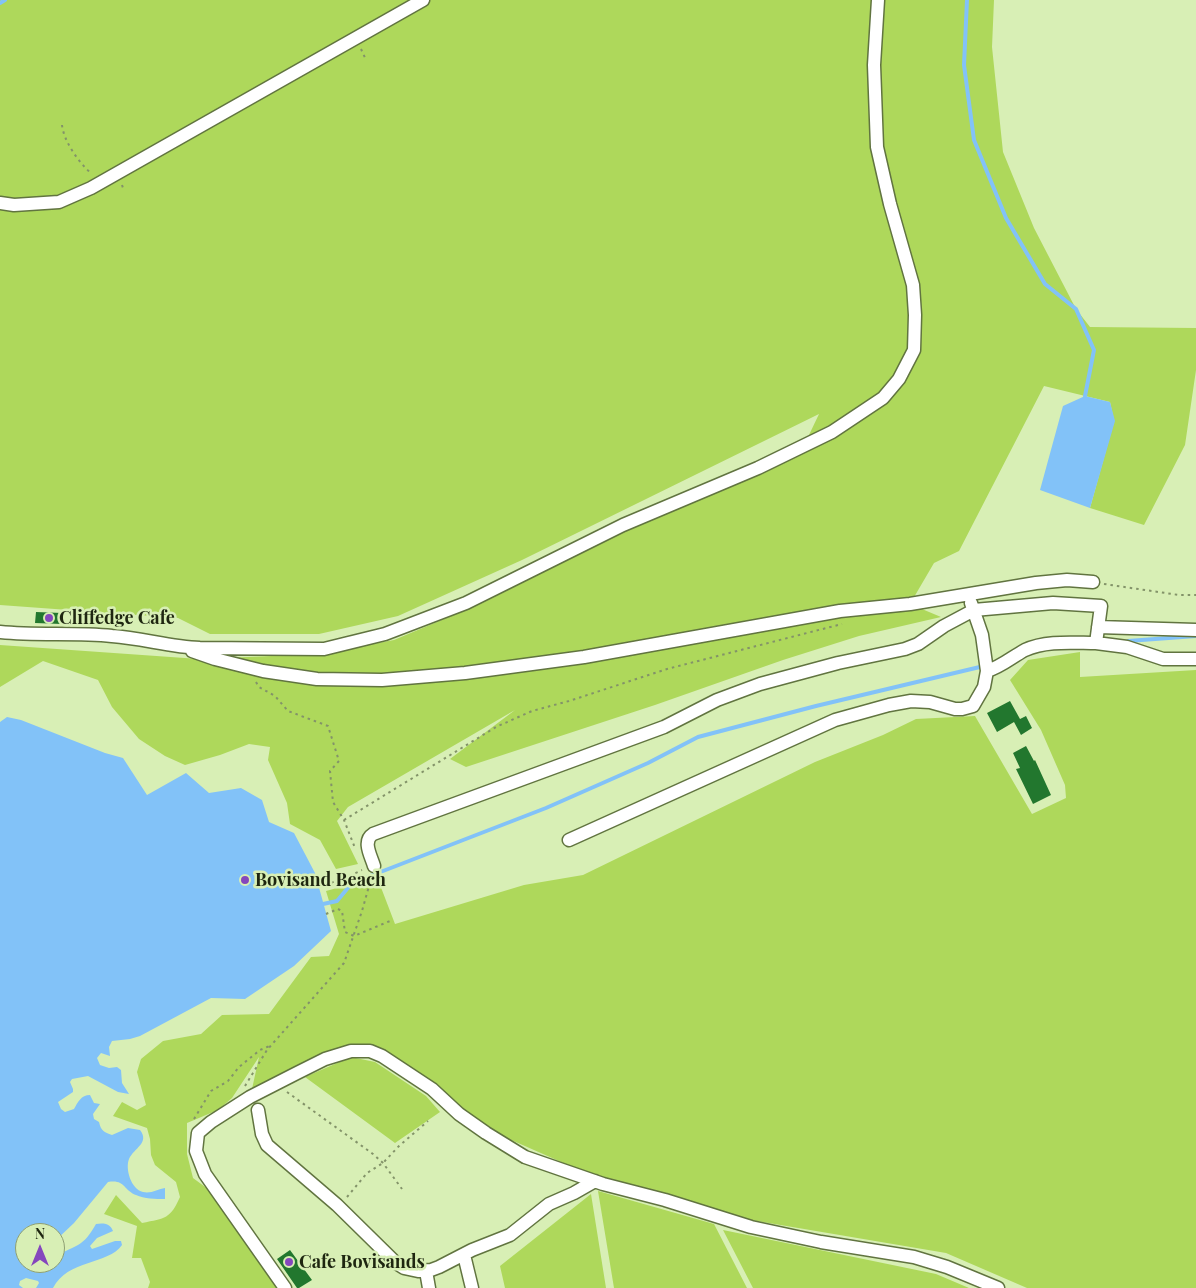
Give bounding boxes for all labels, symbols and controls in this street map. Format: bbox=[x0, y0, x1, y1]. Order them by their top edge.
place label: Cliffedge Cafe bbox=[59, 607, 175, 629]
marker: Cliffedge Cafe bbox=[43, 612, 55, 624]
place label: Bovisand Beach bbox=[255, 869, 386, 891]
marker: Bovisand Beach bbox=[239, 874, 251, 886]
north arrow bbox=[15, 1223, 65, 1273]
text: N bbox=[35, 1224, 45, 1243]
place label: Cafe Bovisands bbox=[299, 1251, 425, 1273]
marker: Cafe Bovisands bbox=[283, 1256, 295, 1268]

